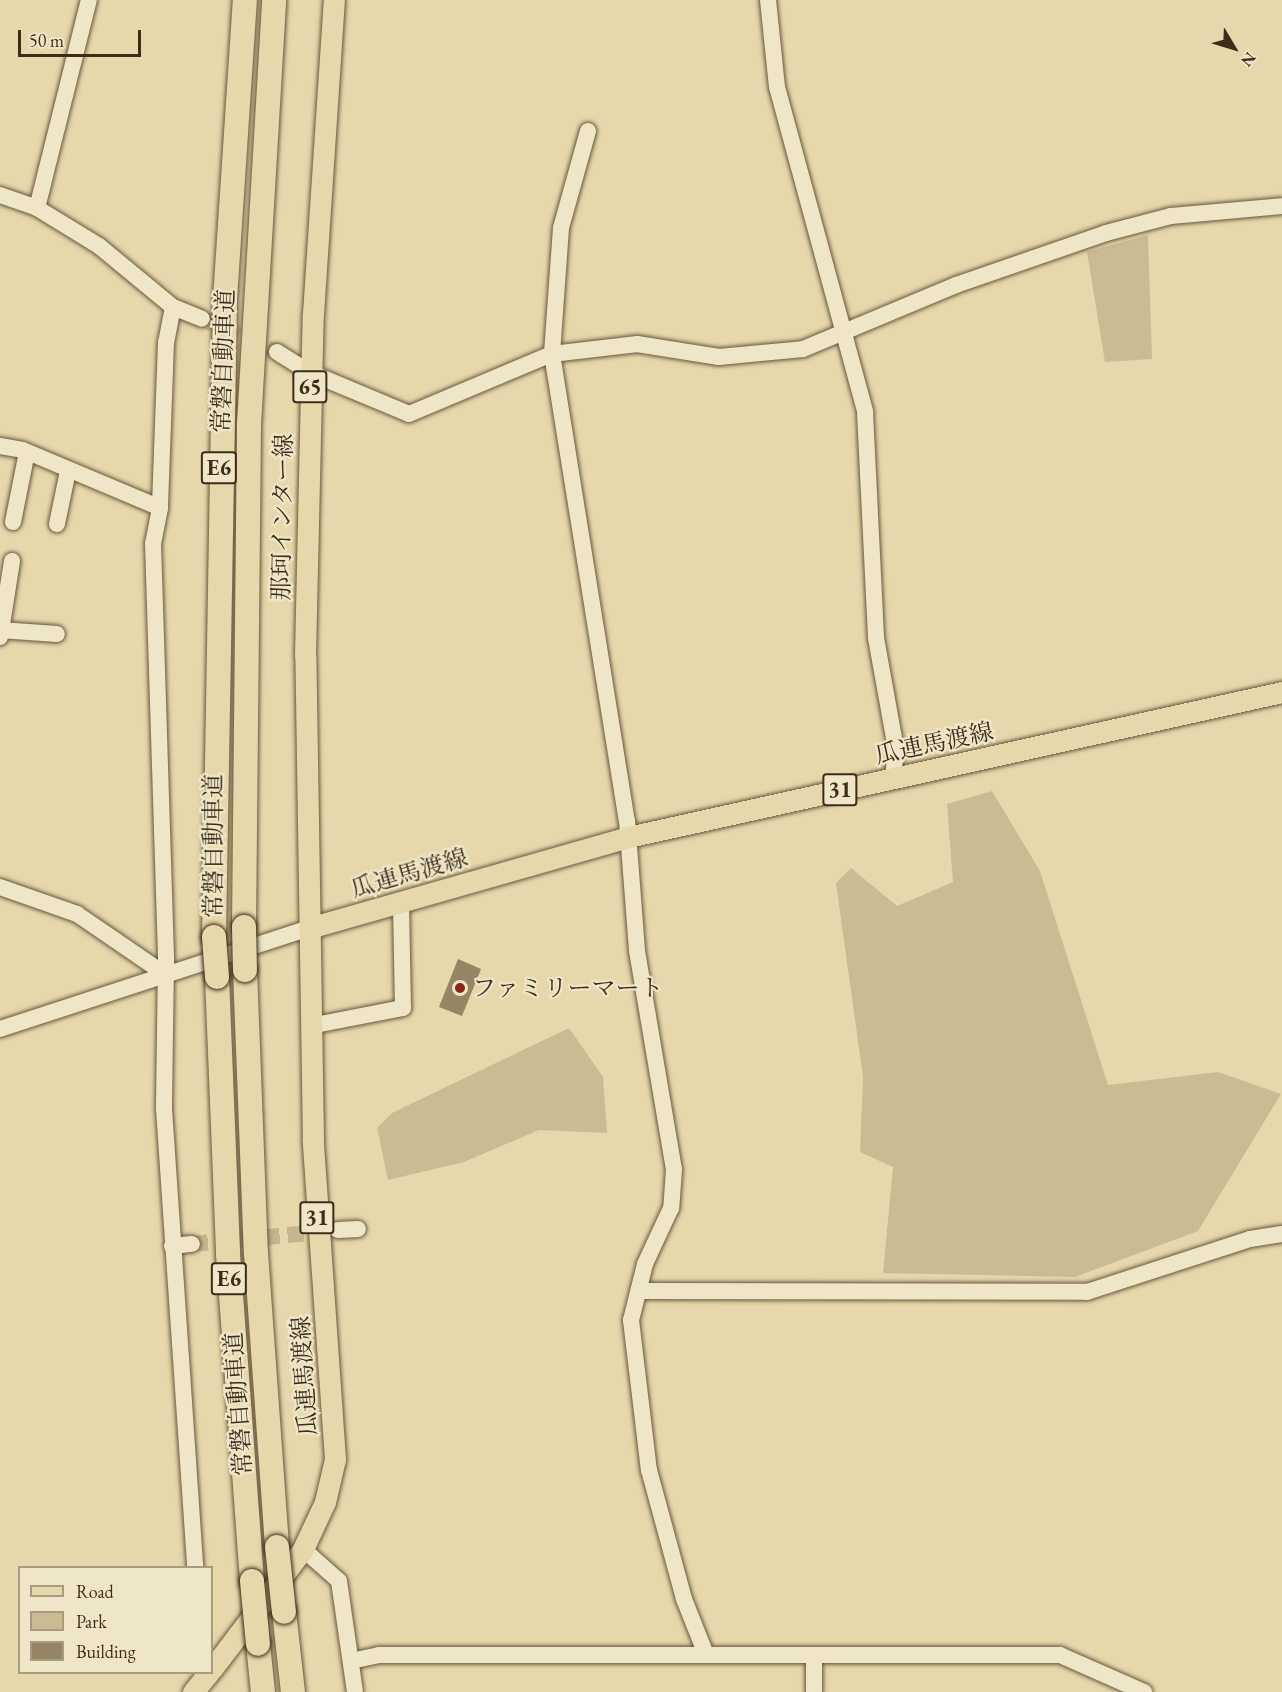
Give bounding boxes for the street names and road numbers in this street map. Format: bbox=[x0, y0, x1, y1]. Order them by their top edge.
street label: 常磐自動車道 bbox=[206, 289, 240, 433]
road number: 65 bbox=[292, 368, 328, 406]
street label: 那珂インター線 bbox=[266, 433, 298, 601]
road number: E6 bbox=[200, 449, 238, 487]
street label: 瓜連馬渡線 bbox=[872, 716, 996, 770]
road number: 31 bbox=[822, 771, 858, 809]
street label: 常磐自動車道 bbox=[199, 774, 227, 918]
street label: 瓜連馬渡線 bbox=[347, 843, 471, 903]
road number: 31 bbox=[299, 1199, 335, 1237]
road number: E6 bbox=[210, 1260, 248, 1298]
street label: 瓜連馬渡線 bbox=[285, 1315, 323, 1437]
street label: 常磐自動車道 bbox=[219, 1331, 257, 1477]

